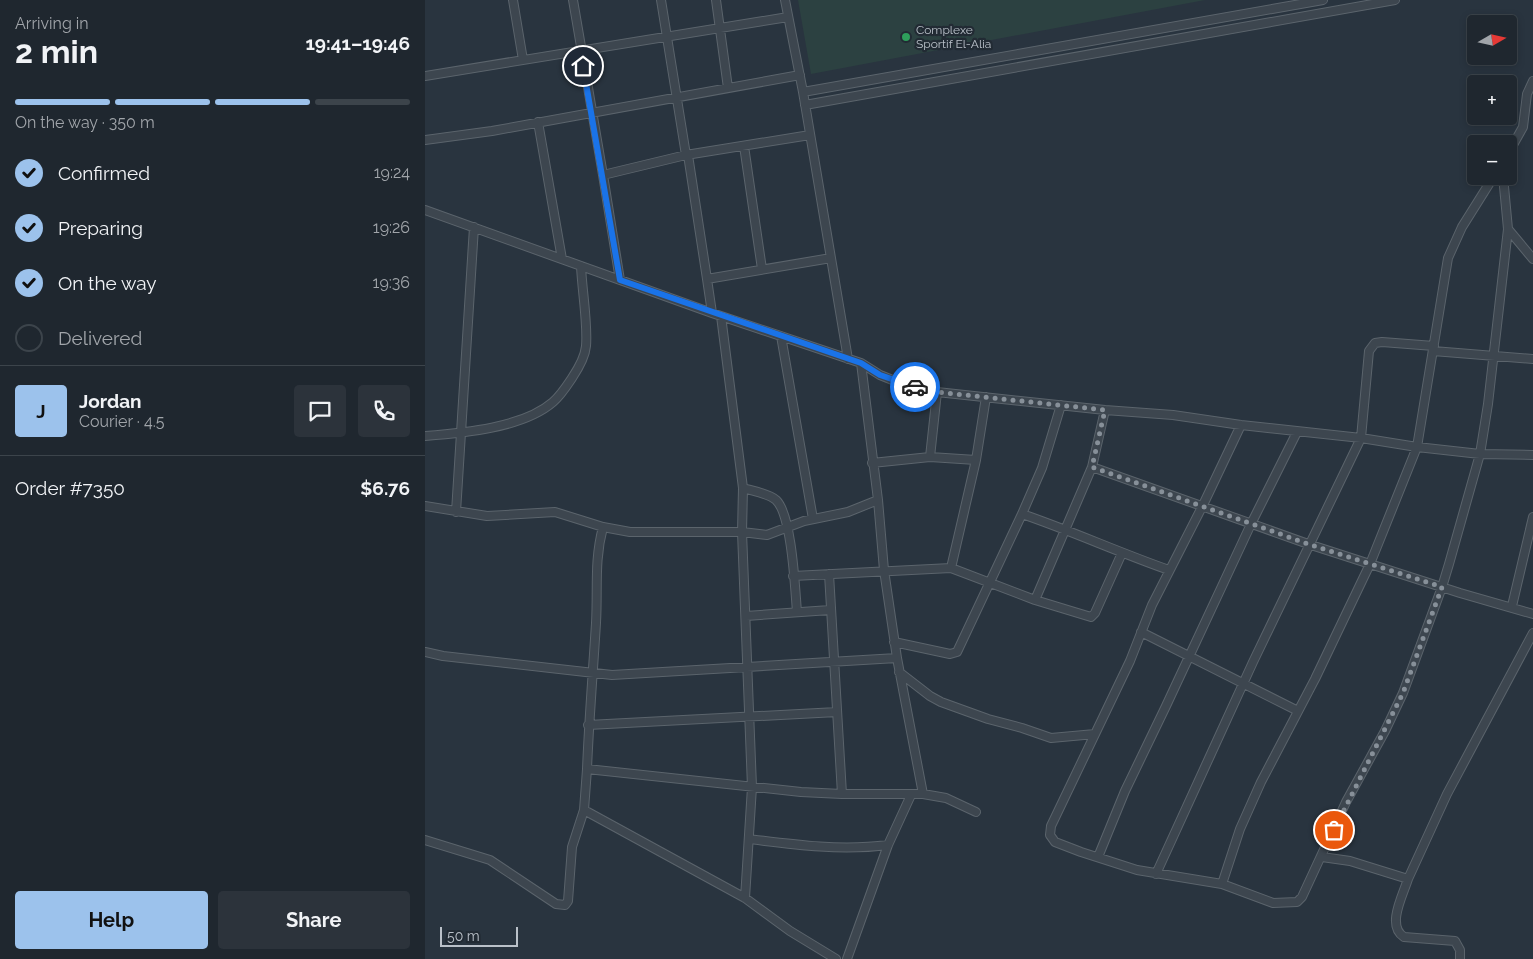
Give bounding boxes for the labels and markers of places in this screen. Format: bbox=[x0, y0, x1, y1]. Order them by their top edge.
place label: Complexe Sportif El-Alia bbox=[916, 23, 991, 51]
marker: Complexe Sportif El-Alia bbox=[900, 31, 912, 43]
pin bbox=[562, 45, 604, 87]
pin bbox=[1313, 809, 1355, 851]

